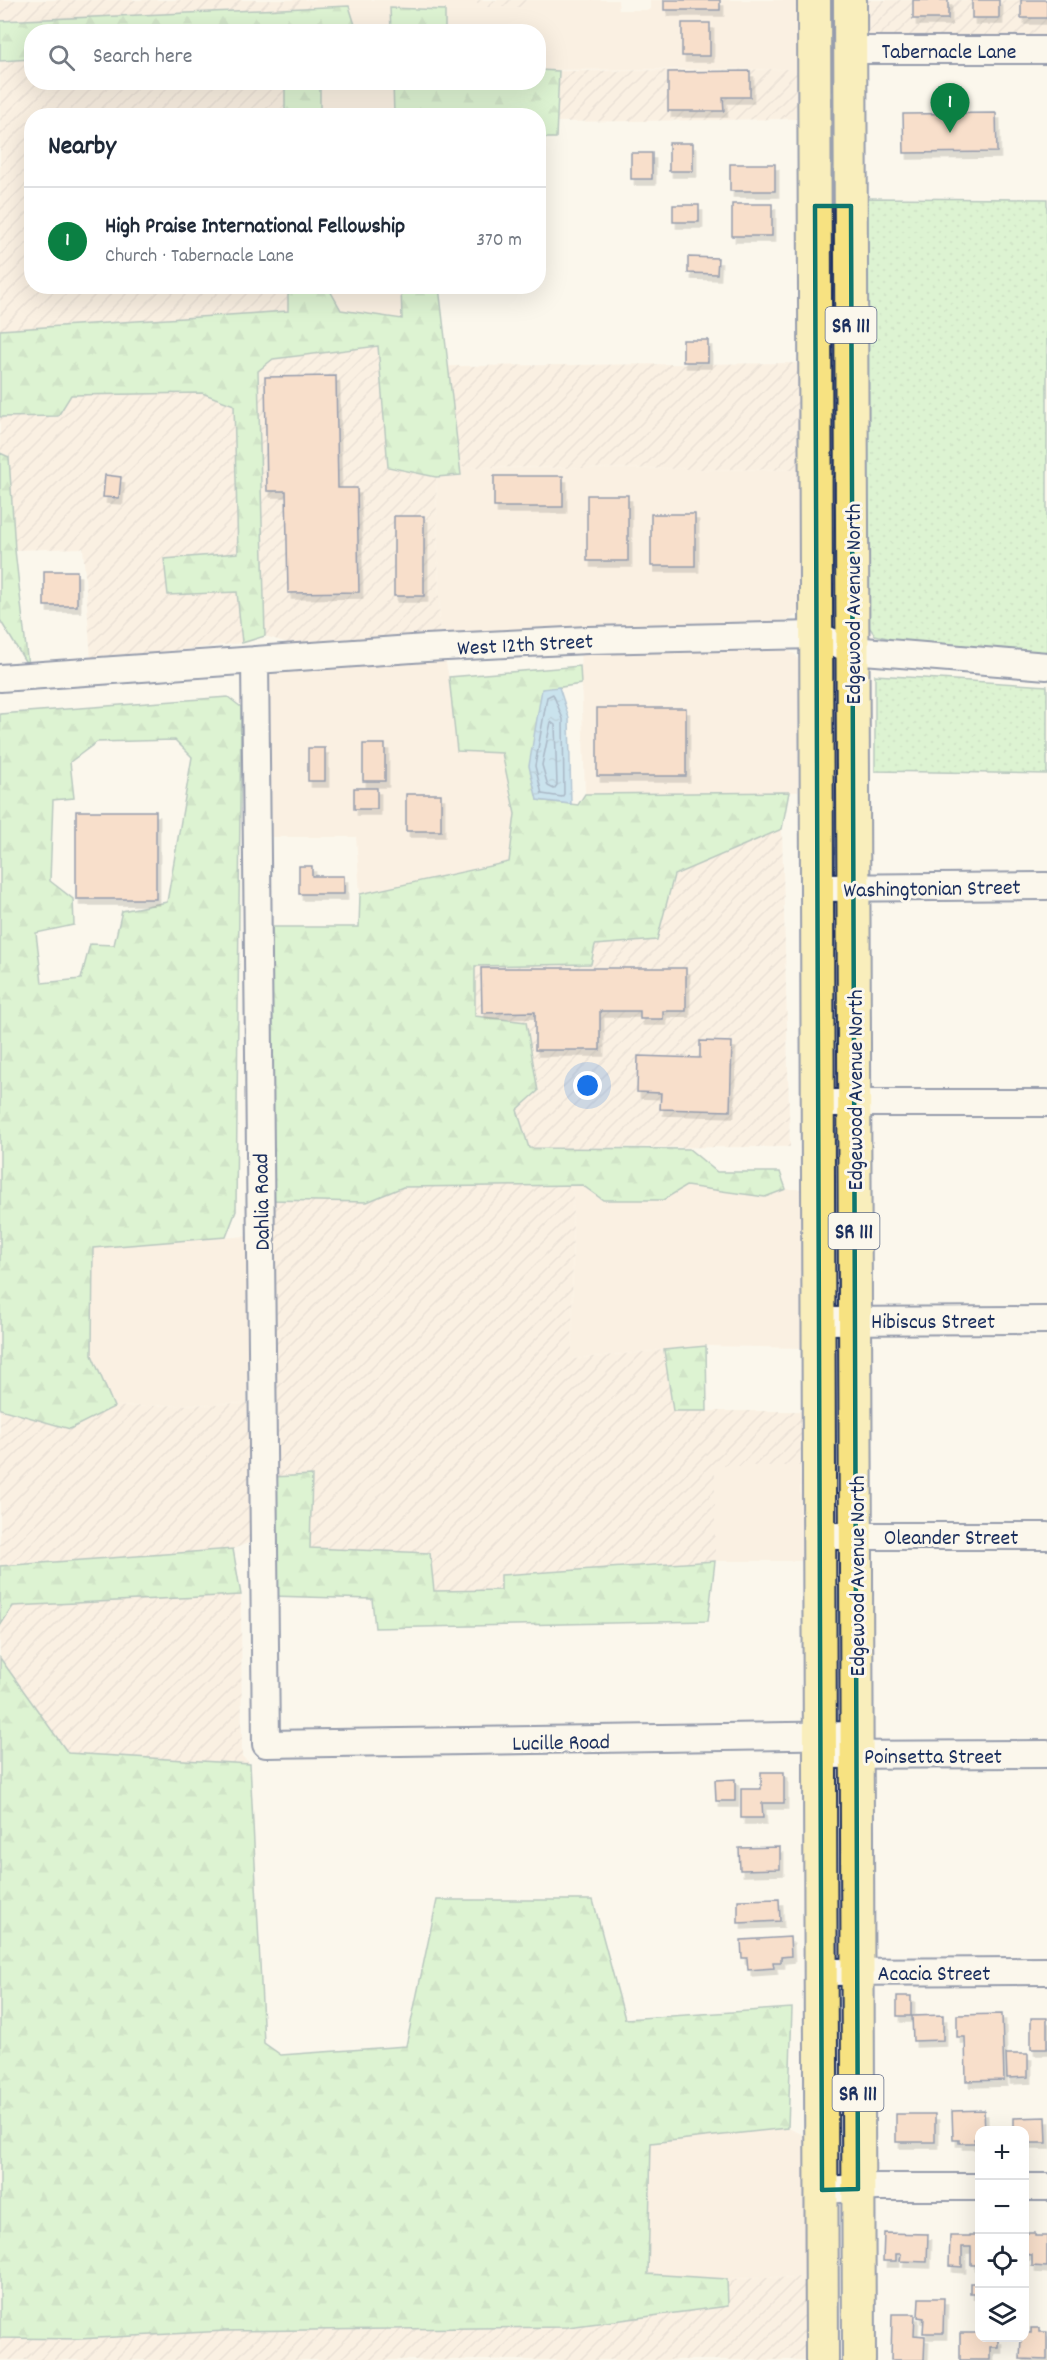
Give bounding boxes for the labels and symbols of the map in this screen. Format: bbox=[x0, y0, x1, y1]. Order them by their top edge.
street label: Tabernacle Lane bbox=[882, 38, 1016, 69]
pin: 1 bbox=[930, 84, 970, 133]
road number: SR 111 bbox=[826, 307, 876, 343]
street label: Edgewood Avenue North bbox=[840, 504, 871, 704]
street label: West 12th Street bbox=[457, 627, 594, 666]
street label: Washingtonian Street bbox=[843, 873, 1021, 908]
street label: Edgewood Avenue North bbox=[842, 990, 873, 1190]
your location bbox=[573, 1071, 602, 1100]
street label: Dahlia Road bbox=[247, 1153, 280, 1251]
road number: SR 111 bbox=[828, 1213, 880, 1249]
street label: Hibiscus Street bbox=[871, 1308, 995, 1339]
street label: Edgewood Avenue North bbox=[844, 1476, 875, 1676]
street label: Oleander Street bbox=[884, 1524, 1018, 1555]
street label: Lucille Road bbox=[512, 1728, 610, 1761]
street label: Poinsetta Street bbox=[864, 1743, 1002, 1774]
street label: Acacia Street bbox=[878, 1960, 990, 1991]
road number: SR 111 bbox=[832, 2075, 884, 2111]

